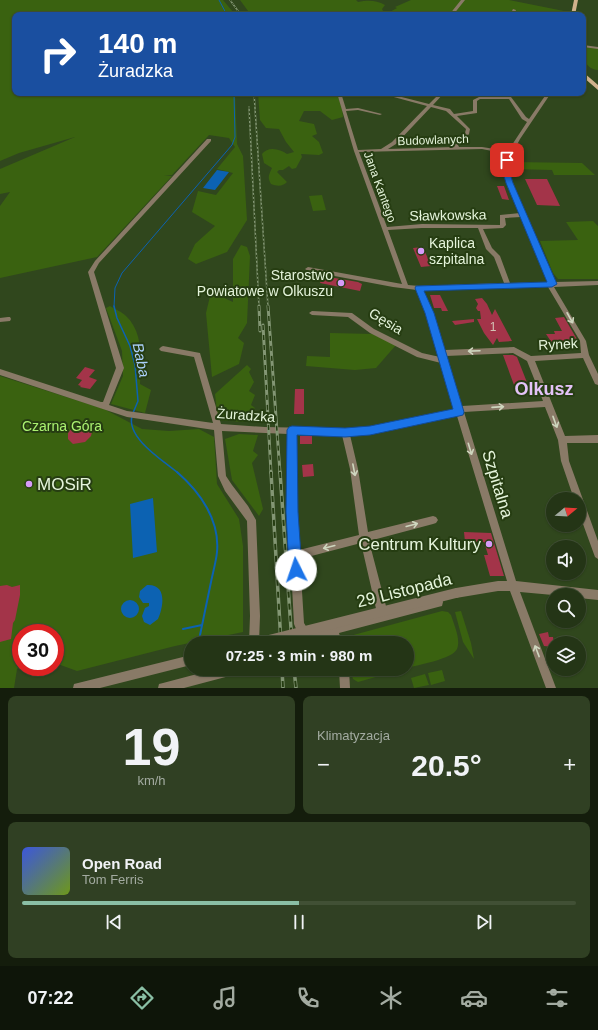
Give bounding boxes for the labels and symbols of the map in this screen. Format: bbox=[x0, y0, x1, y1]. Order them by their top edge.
street label: Budowlanych bbox=[397, 132, 469, 148]
pin bbox=[490, 143, 524, 177]
street label: Jana Kantego bbox=[361, 150, 399, 224]
street label: Sławkowska bbox=[409, 206, 487, 224]
place label: Kaplica szpitalna bbox=[429, 235, 484, 267]
marker: Kaplica szpitalna bbox=[416, 246, 426, 256]
place label: Starostwo Powiatowe w Olkuszu bbox=[197, 267, 333, 299]
marker: Starostwo Powiatowe w Olkuszu bbox=[336, 278, 346, 288]
street label: Gęsia bbox=[366, 305, 406, 337]
one-way arrow bbox=[567, 312, 574, 324]
house number: 1 bbox=[490, 320, 497, 334]
street label: Rynek bbox=[538, 335, 579, 353]
water label: Baba bbox=[130, 341, 153, 379]
one-way arrow bbox=[468, 347, 481, 355]
district label: Olkusz bbox=[514, 379, 574, 399]
one-way arrow bbox=[491, 403, 504, 410]
street label: Żuradzka bbox=[216, 404, 276, 425]
one-way arrow bbox=[552, 415, 559, 428]
park label: Czarna Góra bbox=[22, 418, 102, 434]
one-way arrow bbox=[467, 442, 474, 455]
street label: Szpitalna bbox=[478, 448, 517, 521]
one-way arrow bbox=[350, 464, 358, 477]
place label: MOSiR bbox=[37, 475, 92, 494]
marker: MOSiR bbox=[24, 479, 34, 489]
north arrow bbox=[546, 492, 586, 532]
one-way arrow bbox=[405, 521, 418, 529]
place label: Centrum Kultury bbox=[358, 535, 481, 554]
marker: Centrum Kultury bbox=[484, 539, 494, 549]
one-way arrow bbox=[323, 544, 336, 552]
position arrow bbox=[275, 549, 317, 591]
street label: 29 Listopada bbox=[355, 569, 454, 611]
speed limit sign: 30 bbox=[12, 624, 64, 676]
one-way arrow bbox=[533, 646, 541, 658]

